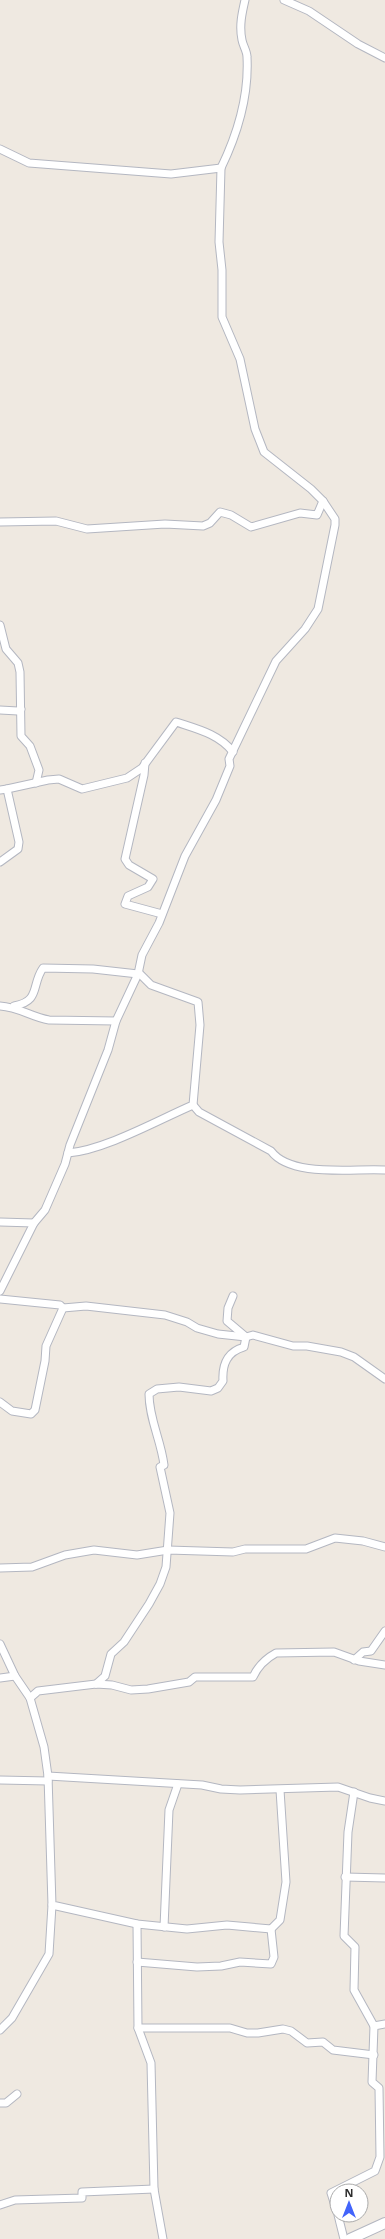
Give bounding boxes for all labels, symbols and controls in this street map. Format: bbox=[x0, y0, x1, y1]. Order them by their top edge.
north arrow bbox=[329, 2183, 369, 2223]
text: N bbox=[345, 2185, 353, 2200]

